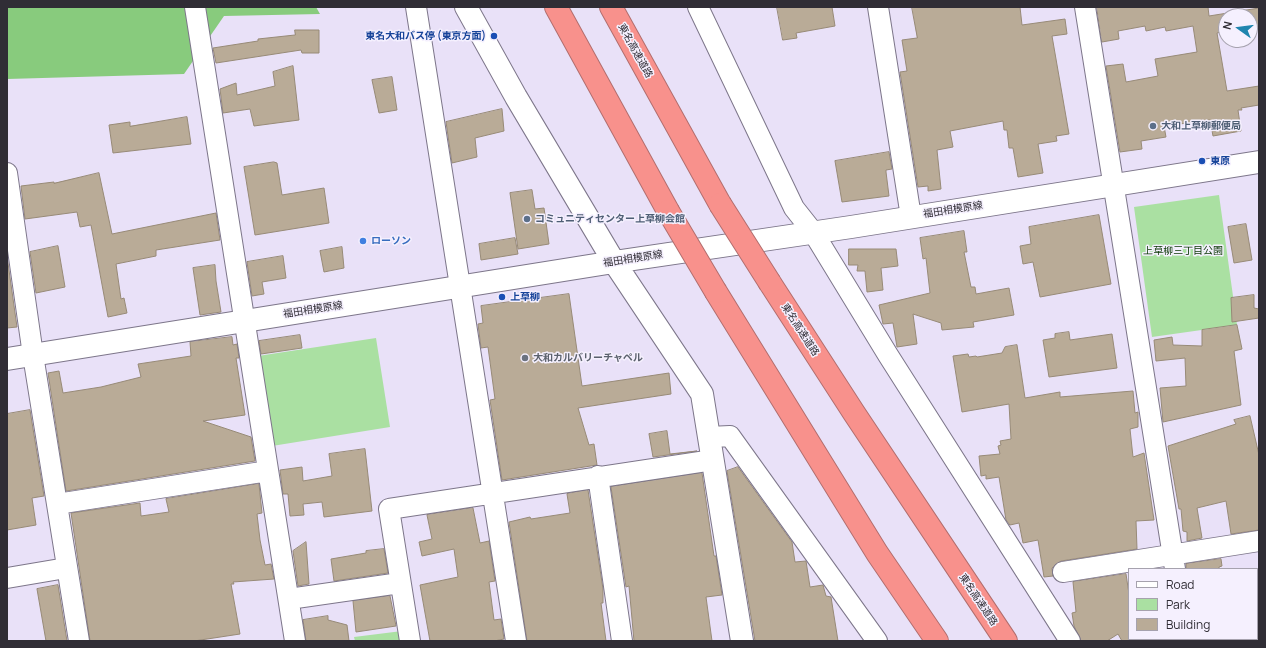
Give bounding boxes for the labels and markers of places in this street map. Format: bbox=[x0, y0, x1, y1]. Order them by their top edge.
place label: 東名大和バス停 (東京方面) bbox=[365, 30, 486, 42]
marker: 東名大和バス停 (東京方面) bbox=[489, 31, 499, 41]
place label: 大和上草柳郵便局 bbox=[1161, 120, 1241, 132]
marker: 大和上草柳郵便局 bbox=[1148, 121, 1158, 131]
place label: 東原 bbox=[1210, 155, 1230, 167]
marker: 東原 bbox=[1197, 156, 1207, 166]
place label: コミュニティセンター上草柳会館 bbox=[535, 213, 685, 225]
marker: コミュニティセンター上草柳会館 bbox=[522, 214, 532, 224]
place label: ローソン bbox=[371, 235, 411, 247]
marker: ローソン bbox=[358, 236, 368, 246]
place label: 上草柳 bbox=[510, 291, 540, 303]
marker: 上草柳 bbox=[497, 292, 507, 302]
place label: 大和カルバリーチャペル bbox=[533, 352, 643, 364]
marker: 大和カルバリーチャペル bbox=[520, 353, 530, 363]

